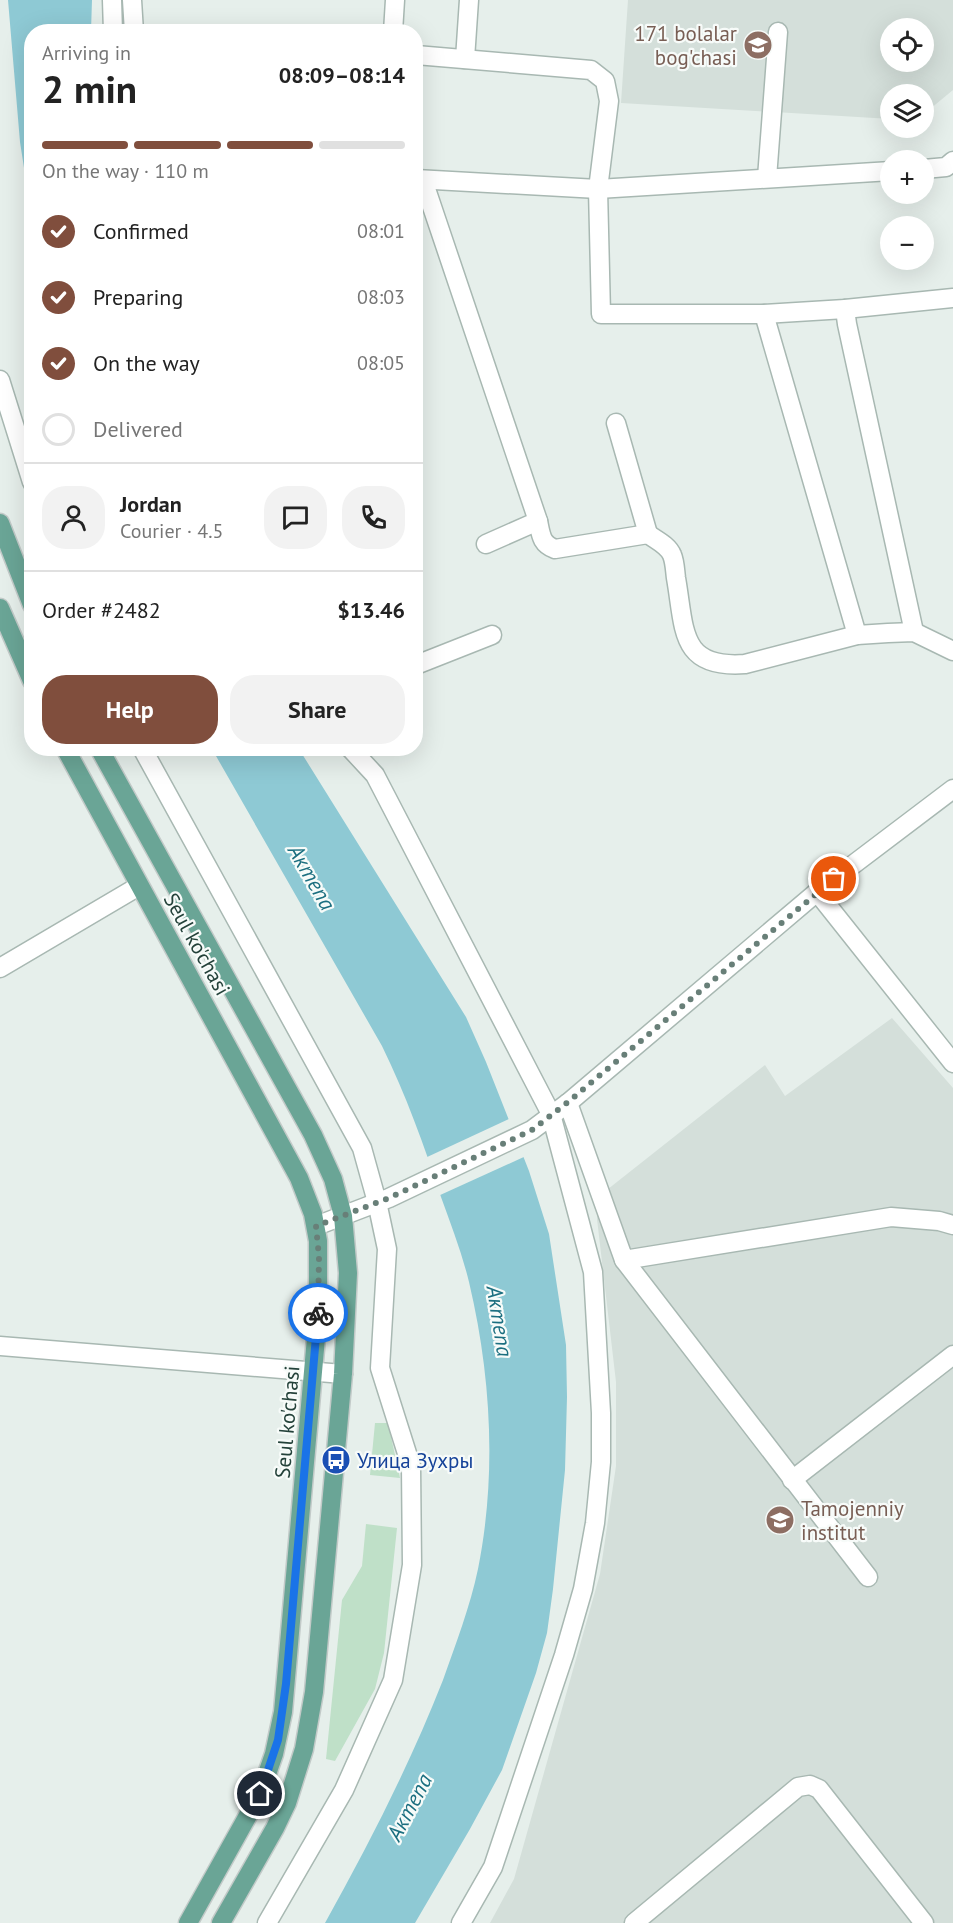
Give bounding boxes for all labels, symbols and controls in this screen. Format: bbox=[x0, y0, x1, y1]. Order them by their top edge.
map controls bbox=[880, 18, 934, 270]
button: locate bbox=[880, 18, 934, 72]
place label: 171 bolalar bog'chasi bbox=[634, 20, 737, 71]
school or university icon: 171 bolalar bog'chasi bbox=[742, 29, 774, 61]
text: Arriving in bbox=[42, 40, 131, 66]
text: 08:09–08:14 bbox=[279, 61, 405, 89]
text: 2 min bbox=[42, 63, 137, 114]
button: layers bbox=[880, 84, 934, 138]
button: + bbox=[880, 150, 934, 204]
text: On the way · 110 m bbox=[42, 158, 209, 184]
icon: check bbox=[42, 215, 75, 248]
button: − bbox=[880, 216, 934, 270]
text: Confirmed bbox=[93, 217, 189, 245]
text: 08:01 bbox=[357, 218, 405, 244]
icon: check bbox=[42, 281, 75, 314]
text: Preparing bbox=[93, 283, 183, 311]
text: 08:03 bbox=[357, 284, 405, 310]
icon: check bbox=[42, 347, 75, 380]
text: On the way bbox=[93, 349, 200, 377]
text: 08:05 bbox=[357, 350, 405, 376]
text: Delivered bbox=[93, 415, 183, 443]
button: person bbox=[42, 486, 105, 549]
button: chat bbox=[264, 486, 327, 549]
button: phone bbox=[342, 486, 405, 549]
text: Jordan bbox=[120, 490, 182, 518]
text: Courier · 4.5 bbox=[120, 518, 223, 544]
text: Order #2482 bbox=[42, 596, 161, 624]
text: $13.46 bbox=[337, 596, 405, 624]
button: Help bbox=[42, 675, 218, 744]
button: Share bbox=[230, 675, 405, 744]
water label: Актепа bbox=[281, 838, 342, 915]
pin bbox=[808, 853, 859, 904]
icon: bag bbox=[817, 862, 850, 895]
street label: Seul ko'chasi bbox=[158, 888, 236, 1000]
water label: Актепа bbox=[480, 1282, 519, 1359]
courier bbox=[288, 1283, 348, 1343]
icon: bike bbox=[302, 1297, 335, 1330]
street label: Seul ko'chasi bbox=[269, 1364, 305, 1480]
bus stop icon: Улица Зухры bbox=[320, 1444, 352, 1476]
place label: Улица Зухры bbox=[357, 1447, 473, 1474]
place label: Tamojenniy institut bbox=[801, 1495, 904, 1546]
school or university icon: Tamojenniy institut bbox=[764, 1504, 796, 1536]
pin bbox=[234, 1768, 285, 1819]
water label: Актепа bbox=[379, 1769, 438, 1846]
icon: home bbox=[243, 1777, 276, 1810]

